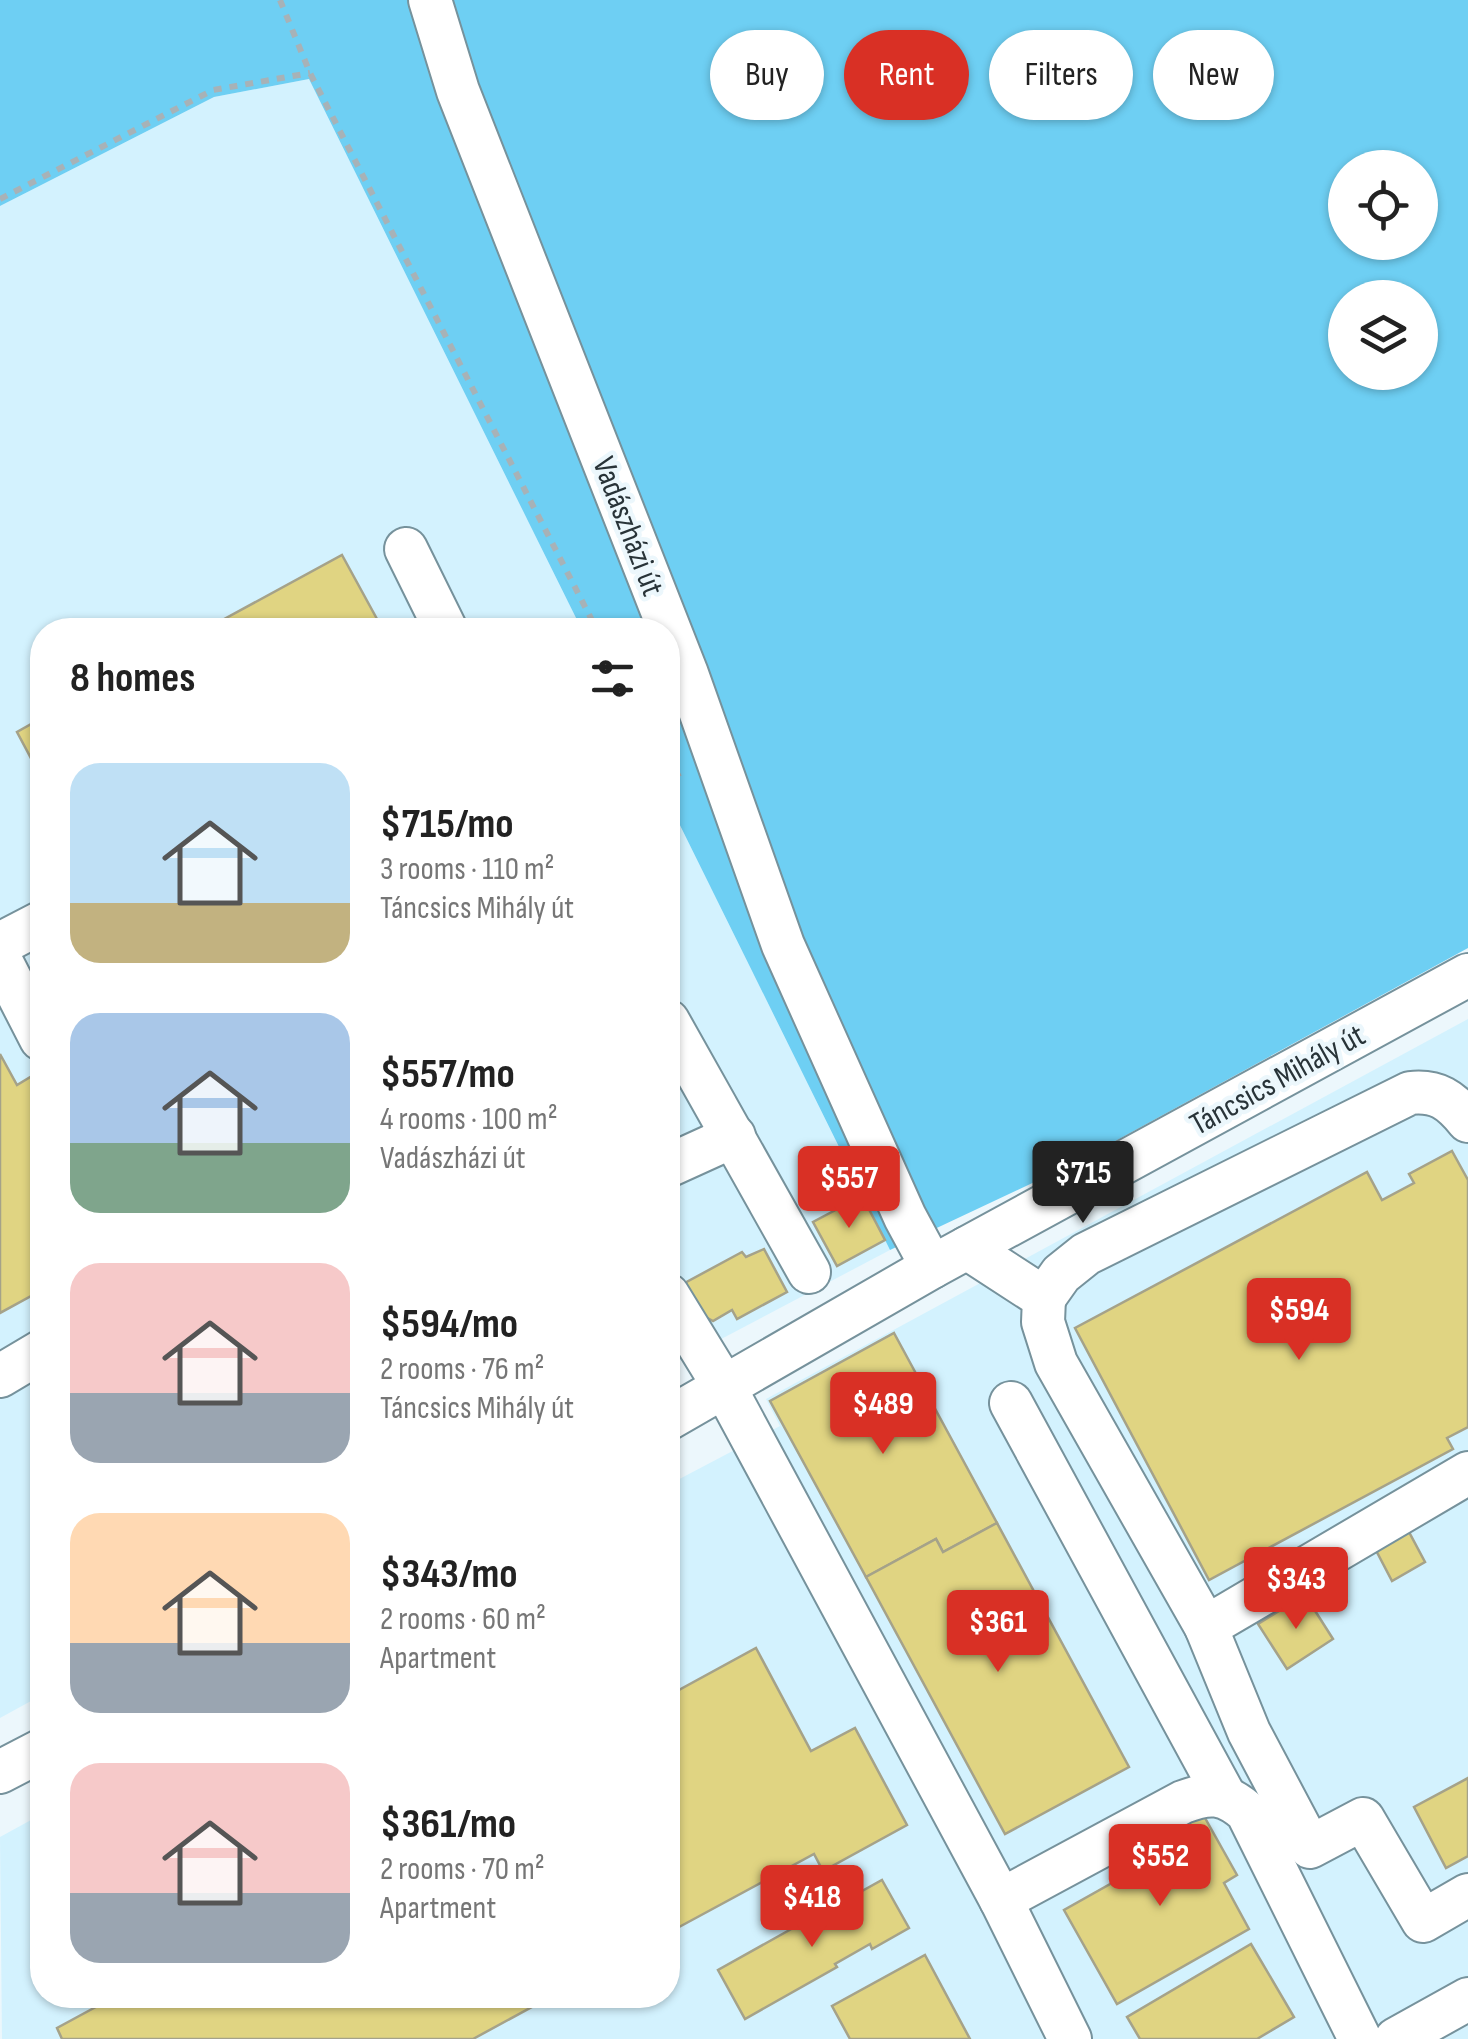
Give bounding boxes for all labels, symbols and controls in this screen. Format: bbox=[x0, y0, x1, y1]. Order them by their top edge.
chip: Buy bbox=[710, 30, 824, 120]
chip: Rent bbox=[844, 30, 969, 120]
chip: Filters bbox=[989, 30, 1133, 120]
chip: New bbox=[1153, 30, 1274, 120]
map controls bbox=[1328, 150, 1438, 390]
button: locate bbox=[1328, 150, 1438, 260]
button: layers bbox=[1328, 280, 1438, 390]
street label: Vadászházi út bbox=[583, 452, 672, 602]
icon: filters bbox=[585, 651, 640, 706]
text: 8 homes bbox=[70, 653, 195, 704]
text: $715/mo bbox=[380, 799, 514, 850]
icon: home bbox=[150, 803, 270, 923]
text: 3 rooms · 110 m² bbox=[380, 850, 555, 889]
text: Táncsics Mihály út bbox=[380, 889, 574, 928]
street label: Táncsics Mihály út bbox=[1183, 1016, 1372, 1144]
text: $557/mo bbox=[380, 1049, 515, 1100]
icon: home bbox=[150, 1053, 270, 1173]
text: 4 rooms · 100 m² bbox=[380, 1100, 558, 1139]
text: Vadászházi út bbox=[380, 1139, 526, 1178]
pin: $715 bbox=[1024, 1141, 1142, 1226]
pin: $557 bbox=[790, 1146, 908, 1231]
text: $715 bbox=[1054, 1154, 1112, 1193]
text: $557 bbox=[820, 1159, 878, 1198]
pin: $594 bbox=[1240, 1278, 1358, 1363]
text: $594 bbox=[1269, 1291, 1329, 1330]
text: $594/mo bbox=[380, 1299, 518, 1350]
icon: home bbox=[150, 1303, 270, 1423]
text: 2 rooms · 76 m² bbox=[380, 1350, 544, 1389]
pin: $489 bbox=[824, 1372, 942, 1457]
text: $489 bbox=[852, 1385, 914, 1424]
text: Táncsics Mihály út bbox=[380, 1389, 574, 1428]
pin: $343 bbox=[1237, 1547, 1355, 1632]
text: $343/mo bbox=[380, 1549, 518, 1600]
icon: home bbox=[150, 1553, 270, 1673]
text: $343 bbox=[1266, 1560, 1326, 1599]
pin: $361 bbox=[939, 1590, 1057, 1675]
text: 2 rooms · 60 m² bbox=[380, 1600, 546, 1639]
text: $361 bbox=[969, 1603, 1027, 1642]
text: Apartment bbox=[380, 1639, 496, 1678]
text: $361/mo bbox=[380, 1799, 516, 1850]
icon: home bbox=[150, 1803, 270, 1923]
pin: $552 bbox=[1101, 1824, 1219, 1909]
text: $552 bbox=[1131, 1837, 1189, 1876]
text: 2 rooms · 70 m² bbox=[380, 1850, 545, 1889]
pin: $418 bbox=[753, 1865, 871, 1950]
text: $418 bbox=[783, 1878, 841, 1917]
text: Apartment bbox=[380, 1889, 496, 1928]

